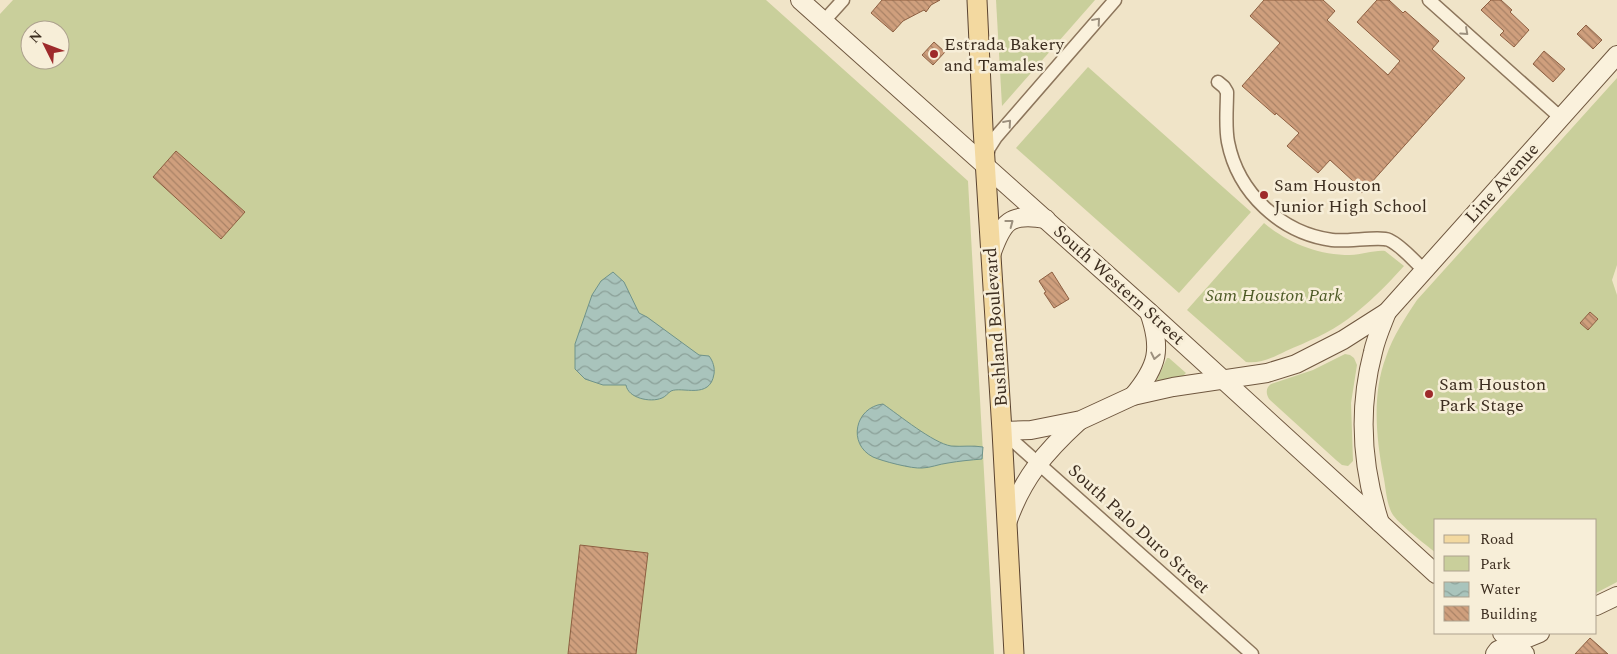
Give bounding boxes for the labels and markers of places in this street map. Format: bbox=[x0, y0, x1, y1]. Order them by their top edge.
place label: Estrada Bakery and Tamales bbox=[944, 31, 1065, 79]
marker: Estrada Bakery and Tamales bbox=[928, 48, 940, 60]
place label: Sam Houston Junior High School bbox=[1274, 172, 1427, 220]
marker: Sam Houston Junior High School bbox=[1258, 189, 1270, 201]
place label: Sam Houston Park Stage bbox=[1439, 371, 1546, 419]
marker: Sam Houston Park Stage bbox=[1423, 388, 1435, 400]

